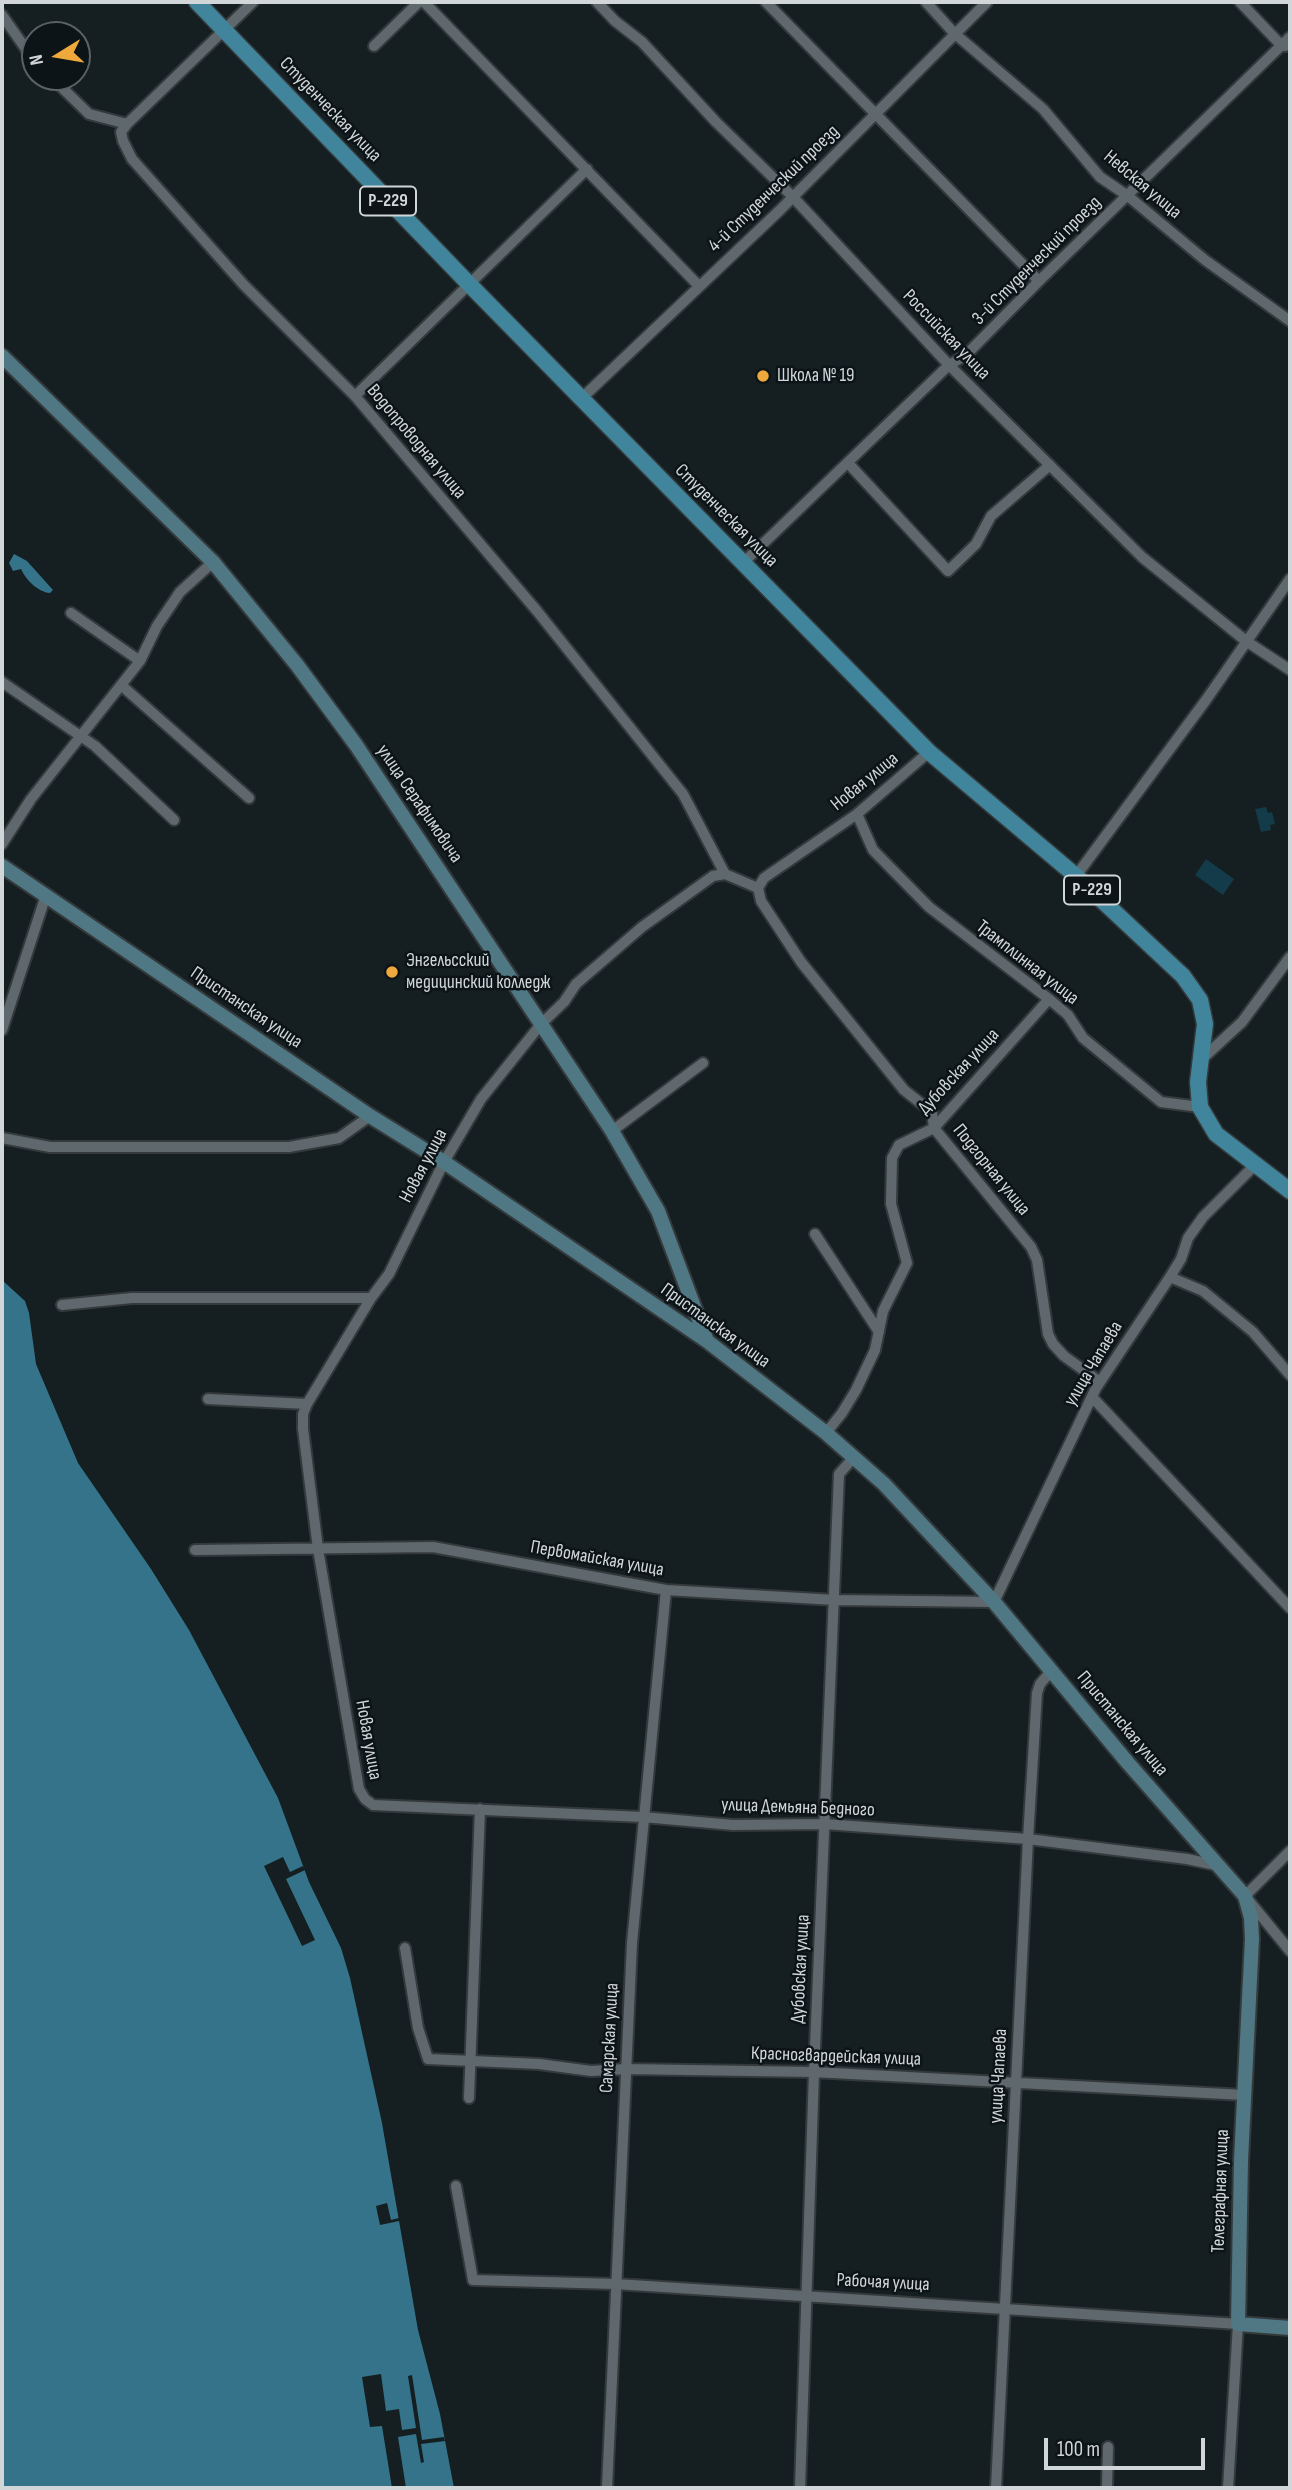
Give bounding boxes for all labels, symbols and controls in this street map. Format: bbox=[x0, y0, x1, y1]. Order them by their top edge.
north arrow bbox=[21, 21, 91, 91]
text: N bbox=[25, 53, 49, 67]
street label: Студенческая улица bbox=[274, 53, 386, 167]
street label: 4-й Студенческий проезд bbox=[704, 121, 844, 257]
street label: Невская улица bbox=[1098, 146, 1186, 224]
road number: Р-229 bbox=[360, 186, 416, 216]
street label: 3-й Студенческий проезд bbox=[968, 192, 1106, 330]
street label: Российская улица bbox=[897, 285, 995, 385]
place label: Школа № 19 bbox=[777, 365, 855, 387]
marker: Школа № 19 bbox=[755, 368, 771, 384]
street label: Водопроводная улица bbox=[361, 380, 471, 504]
street label: Студенческая улица bbox=[670, 460, 782, 572]
street label: улица Серафимовича bbox=[371, 740, 467, 868]
street label: Новая улица bbox=[827, 748, 903, 816]
road number: Р-229 bbox=[1064, 876, 1120, 904]
street label: Трамплинная улица bbox=[971, 916, 1083, 1010]
place label: Энгельсский медицинский колледж bbox=[406, 950, 551, 994]
street label: Пристанская улица bbox=[186, 962, 306, 1054]
marker: Энгельсский медицинский колледж bbox=[384, 964, 400, 980]
street label: Дубовская улица bbox=[913, 1024, 1005, 1120]
street label: Подгорная улица bbox=[947, 1120, 1035, 1220]
street label: Новая улица bbox=[395, 1125, 453, 1207]
street label: Пристанская улица bbox=[656, 1279, 774, 1373]
street label: улица Чапаева bbox=[1060, 1317, 1128, 1411]
street label: Первомайская улица bbox=[529, 1536, 665, 1582]
street label: Пристанская улица bbox=[1072, 1667, 1172, 1781]
street label: Новая улица bbox=[350, 1698, 386, 1782]
street label: улица Демьяна Бедного bbox=[721, 1794, 875, 1822]
street label: Дубовская улица bbox=[787, 1914, 815, 2024]
street label: Самарская улица bbox=[596, 1982, 624, 2094]
street label: улица Чапаева bbox=[985, 2028, 1013, 2124]
street label: Красногвардейская улица bbox=[751, 2043, 921, 2071]
street label: Телеграфная улица bbox=[1207, 2129, 1235, 2253]
street label: Рабочая улица bbox=[836, 2269, 930, 2297]
scale bar bbox=[1047, 2424, 1208, 2468]
text: 100 m bbox=[1057, 2437, 1100, 2462]

